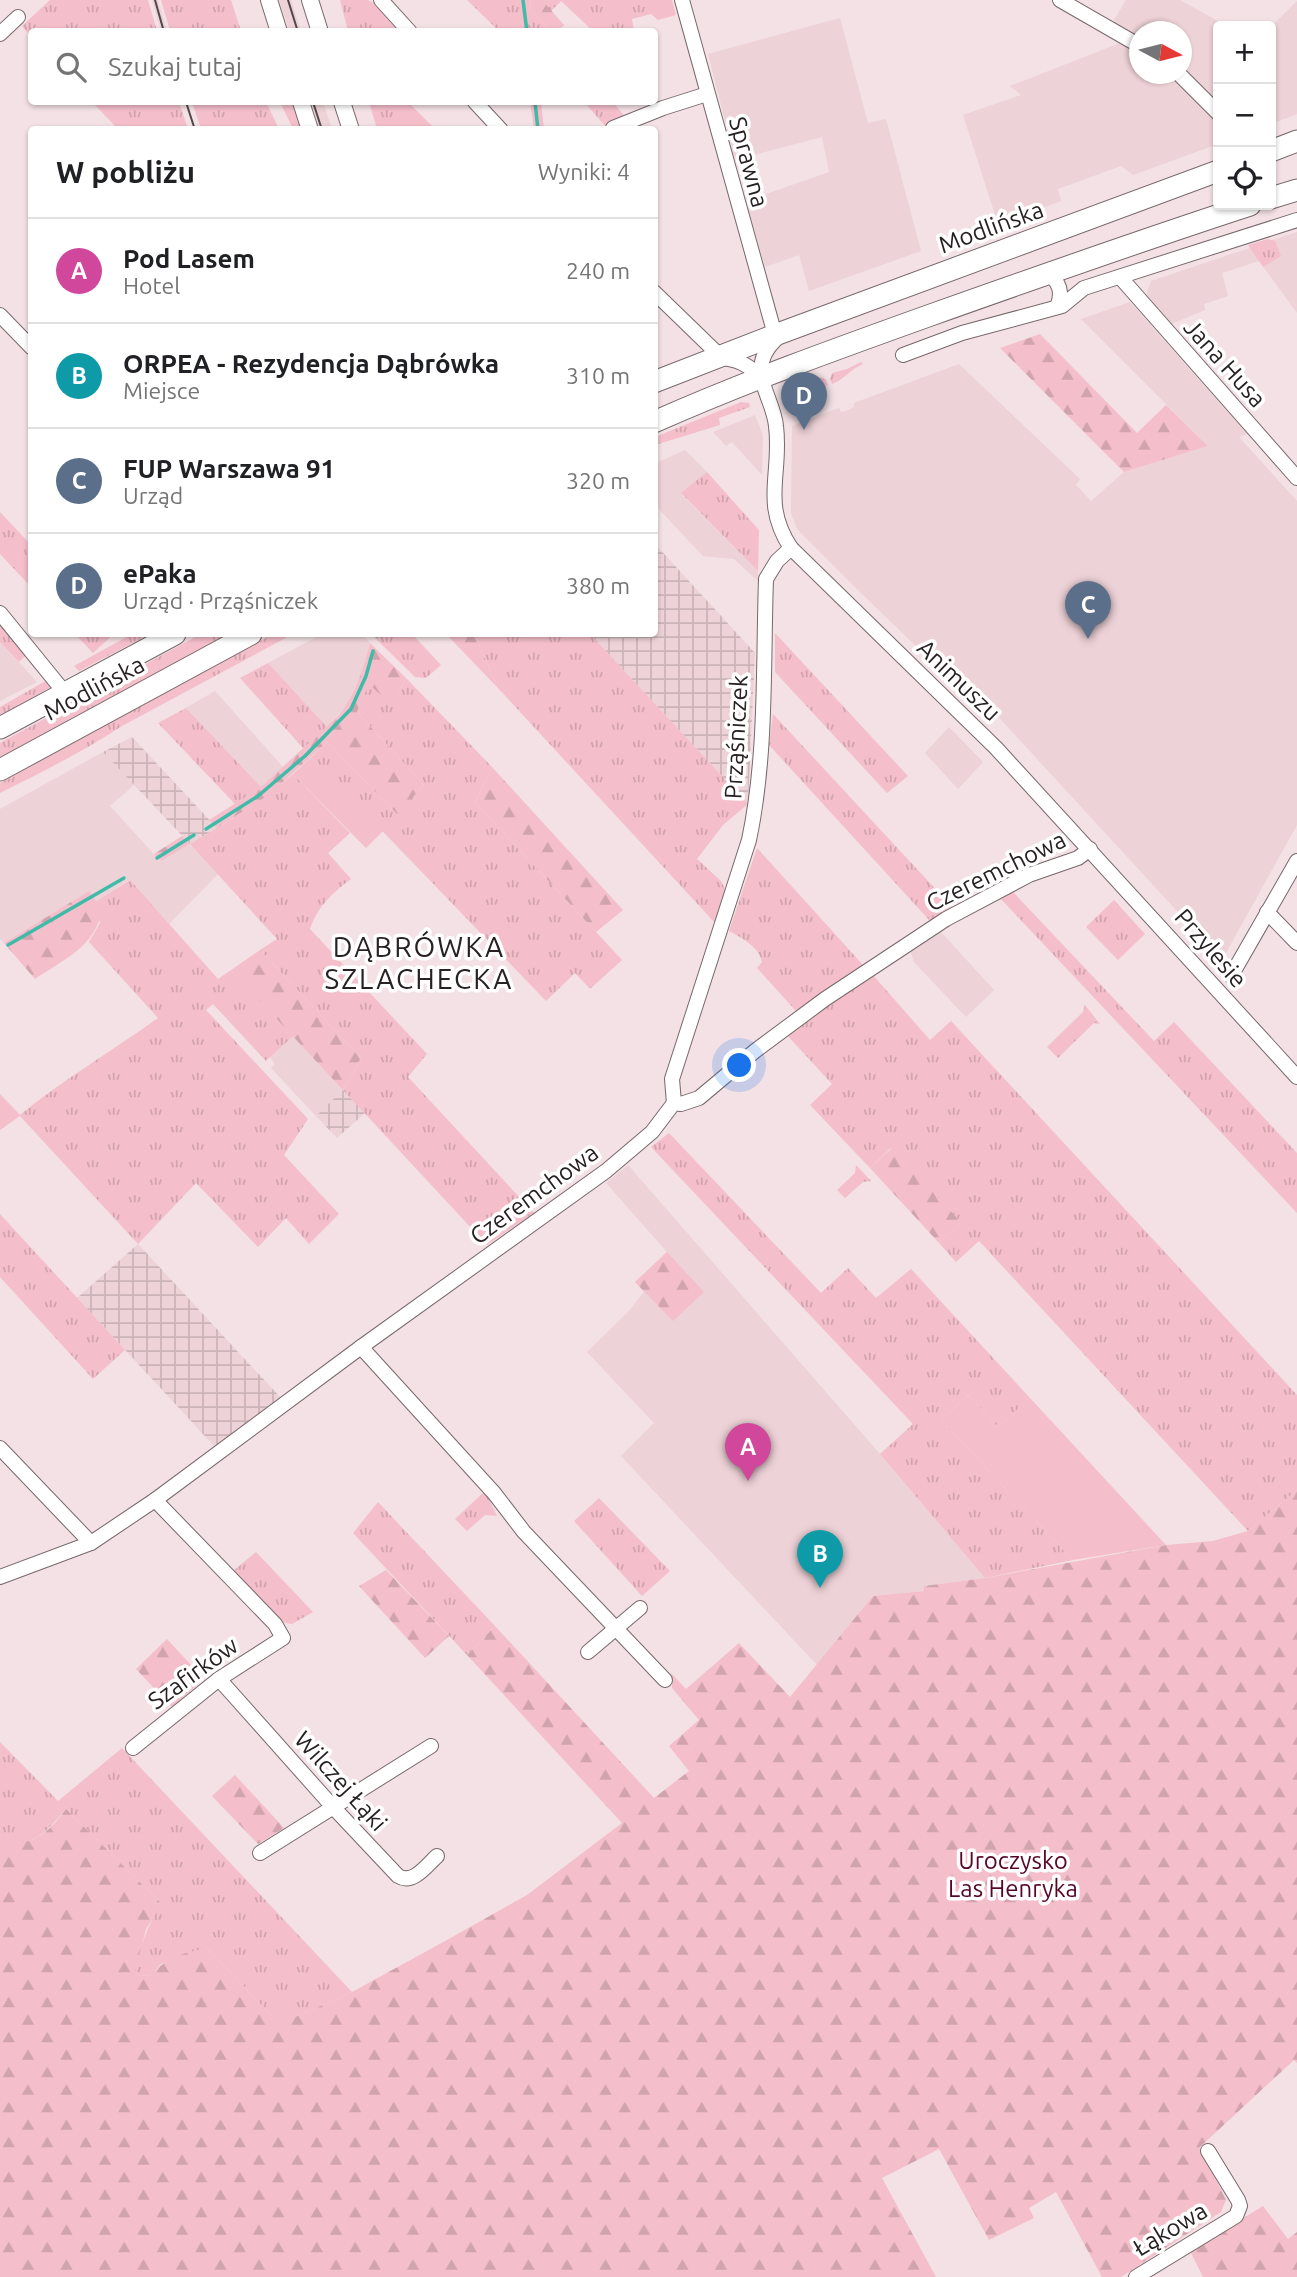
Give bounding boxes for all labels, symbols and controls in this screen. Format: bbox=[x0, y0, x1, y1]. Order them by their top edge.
north arrow bbox=[1129, 21, 1192, 84]
map controls bbox=[1213, 21, 1276, 210]
button: + bbox=[1213, 21, 1276, 84]
search box bbox=[28, 28, 658, 105]
icon: search bbox=[52, 48, 90, 86]
text: Szukaj tutaj bbox=[108, 52, 242, 81]
button: − bbox=[1213, 84, 1276, 147]
street label: Sprawna bbox=[724, 114, 774, 210]
button: locate bbox=[1213, 147, 1276, 210]
text: W pobliżu bbox=[56, 155, 195, 189]
text: Wyniki: 4 bbox=[538, 159, 630, 184]
street label: Modlińska bbox=[935, 196, 1047, 258]
text: Pod Lasem bbox=[123, 244, 255, 273]
text: A bbox=[71, 258, 87, 283]
text: 240 m bbox=[566, 258, 630, 283]
text: Hotel bbox=[123, 273, 180, 298]
street label: Jana Husa bbox=[1179, 314, 1271, 412]
text: ORPEA - Rezydencja Dąbrówka bbox=[123, 349, 499, 378]
text: B bbox=[71, 363, 87, 388]
text: 310 m bbox=[566, 363, 630, 388]
pin: D bbox=[781, 372, 827, 430]
text: Miejsce bbox=[123, 378, 200, 403]
text: FUP Warszawa 91 bbox=[123, 454, 335, 483]
text: C bbox=[72, 468, 86, 493]
text: 320 m bbox=[566, 468, 630, 493]
text: Urząd bbox=[123, 483, 183, 508]
text: ePaka bbox=[123, 559, 197, 588]
text: D bbox=[71, 573, 87, 598]
text: 380 m bbox=[566, 573, 630, 598]
pin: C bbox=[1065, 581, 1111, 639]
text: Urząd · Prząśniczek bbox=[123, 588, 318, 613]
street label: Animuszu bbox=[912, 634, 1006, 726]
street label: Modlińska bbox=[39, 650, 149, 726]
street label: Prząśniczek bbox=[719, 674, 753, 800]
street label: Czeremchowa bbox=[922, 826, 1070, 916]
street label: Przylesie bbox=[1170, 903, 1252, 993]
district label: DĄBRÓWKA SZLACHECKA bbox=[325, 930, 513, 994]
your location bbox=[722, 1048, 756, 1082]
street label: Czeremchowa bbox=[465, 1138, 603, 1250]
pin: A bbox=[725, 1423, 771, 1481]
pin: B bbox=[797, 1530, 843, 1588]
street label: Szafirków bbox=[143, 1631, 243, 1715]
street label: Wilczej Łąki bbox=[289, 1726, 393, 1836]
park label: Uroczysko Las Henryka bbox=[948, 1847, 1078, 1902]
street label: Łąkowa bbox=[1128, 2196, 1212, 2262]

